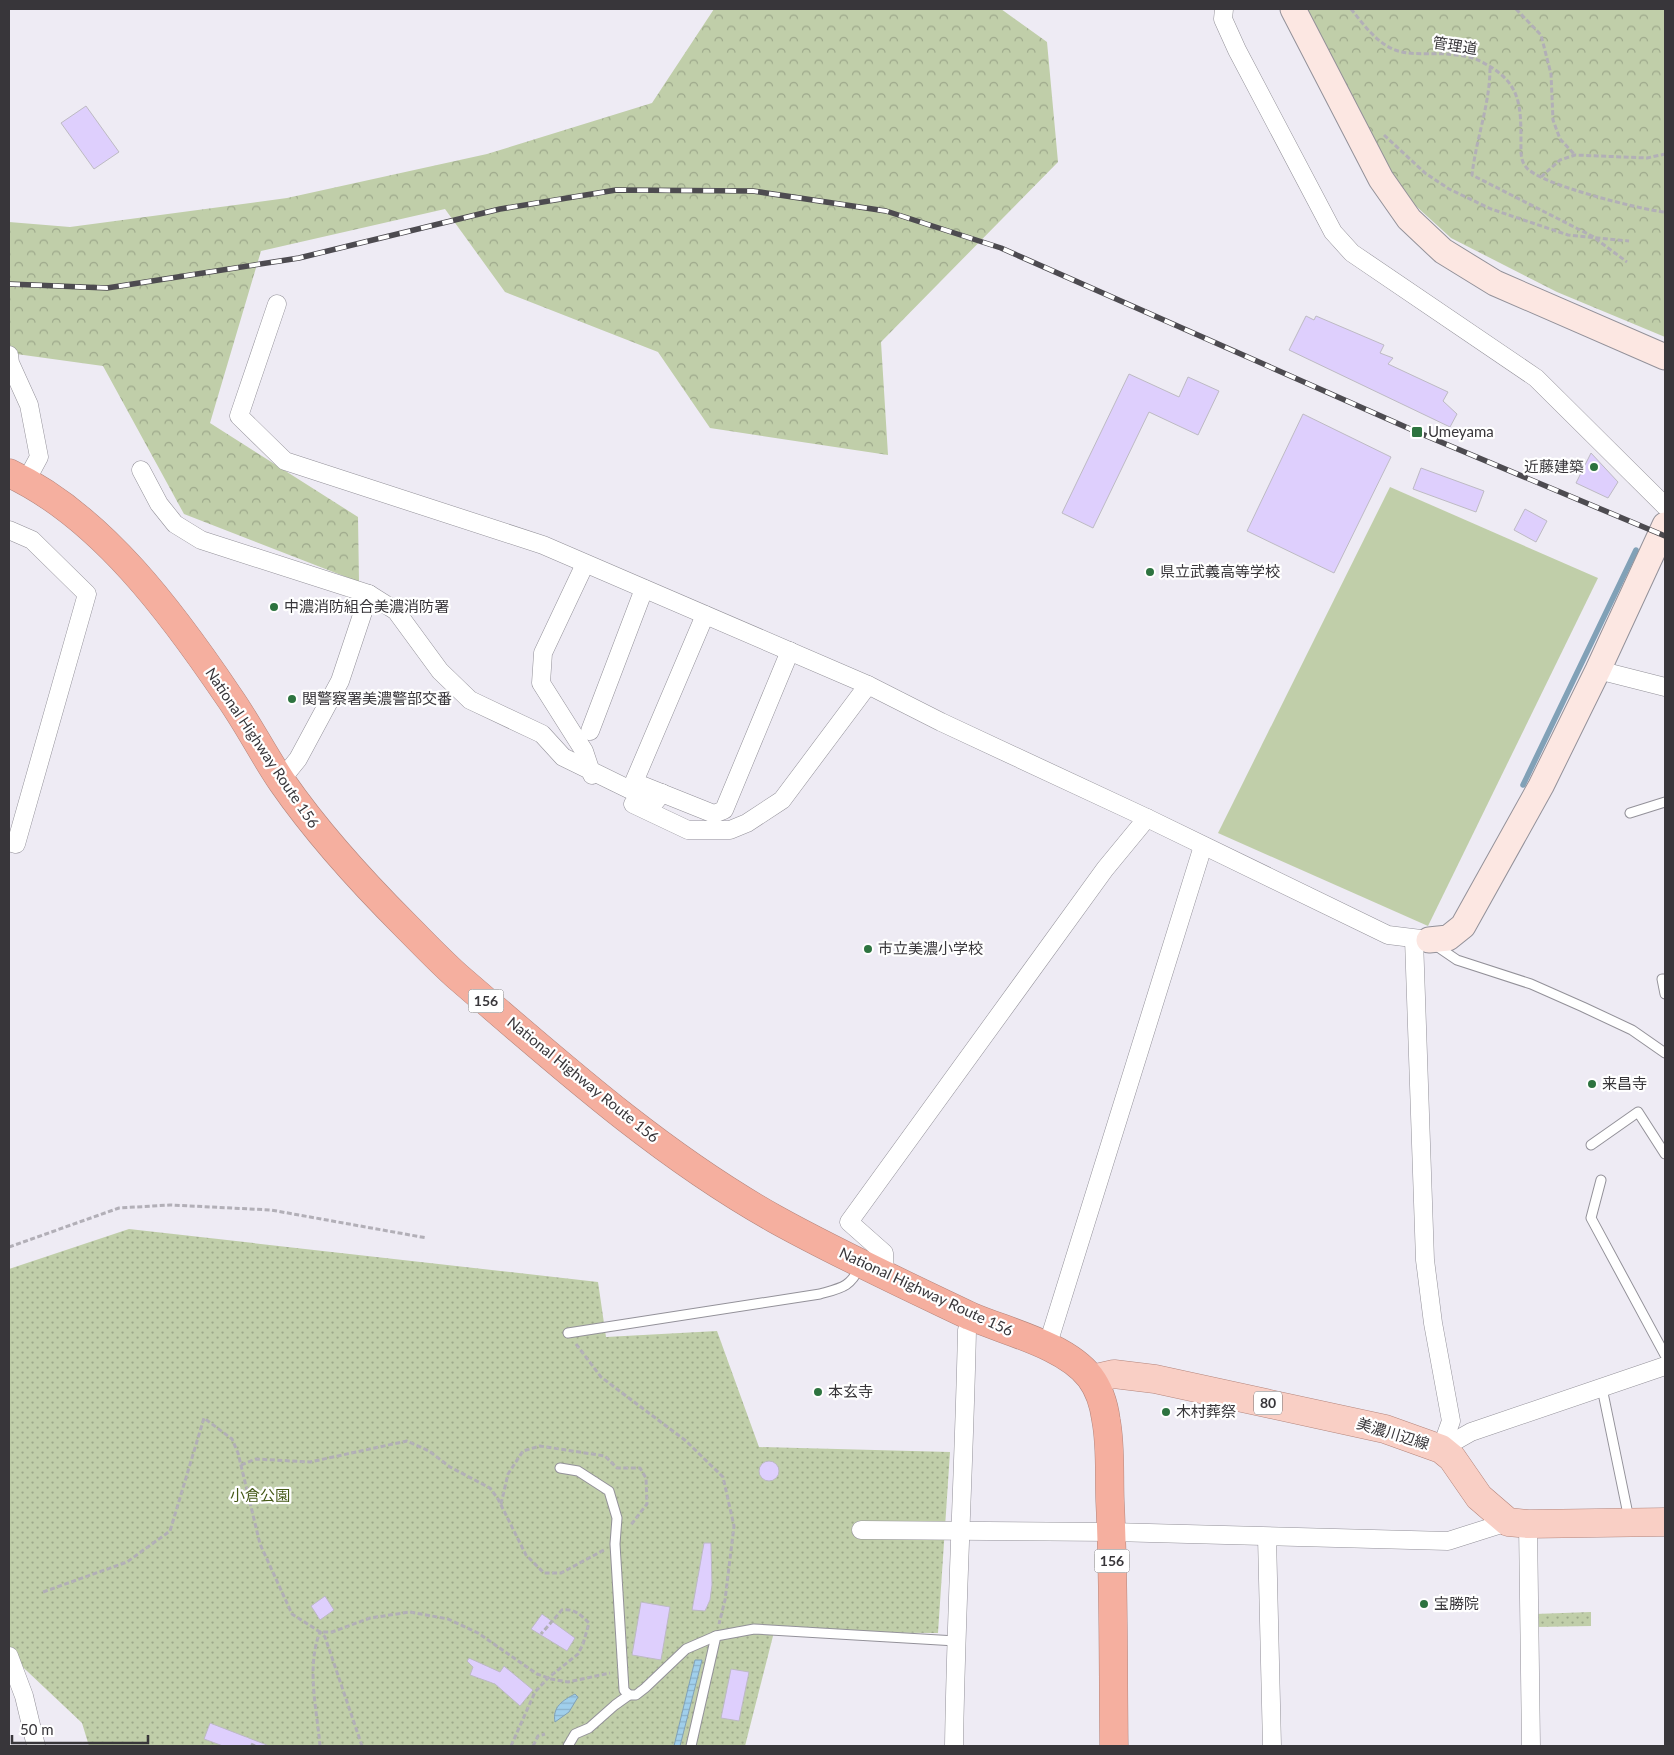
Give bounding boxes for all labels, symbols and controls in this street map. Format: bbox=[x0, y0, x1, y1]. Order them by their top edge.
street label: 管理道 bbox=[1432, 33, 1479, 57]
place label: Umeyama bbox=[1428, 422, 1494, 440]
marker: Umeyama bbox=[1410, 425, 1424, 439]
place label: 近藤建築 bbox=[1524, 457, 1584, 475]
marker: 近藤建築 bbox=[1588, 461, 1600, 473]
place label: 県立武義高等学校 bbox=[1160, 562, 1280, 580]
marker: 県立武義高等学校 bbox=[1144, 566, 1156, 578]
place label: 中濃消防組合美濃消防署 bbox=[284, 597, 449, 615]
marker: 中濃消防組合美濃消防署 bbox=[268, 601, 280, 613]
street label: National Highway Route 156 bbox=[202, 664, 324, 831]
place label: 関警察署美濃警部交番 bbox=[302, 689, 452, 707]
marker: 関警察署美濃警部交番 bbox=[286, 693, 298, 705]
place label: 市立美濃小学校 bbox=[878, 939, 983, 957]
marker: 市立美濃小学校 bbox=[862, 943, 874, 955]
road number: 156 bbox=[468, 989, 504, 1012]
street label: National Highway Route 156 bbox=[504, 1013, 663, 1146]
place label: 来昌寺 bbox=[1602, 1074, 1647, 1092]
marker: 来昌寺 bbox=[1586, 1078, 1598, 1090]
street label: National Highway Route 156 bbox=[837, 1243, 1016, 1339]
place label: 本玄寺 bbox=[828, 1382, 873, 1400]
marker: 本玄寺 bbox=[812, 1386, 824, 1398]
road number: 80 bbox=[1254, 1392, 1282, 1415]
place label: 木村葬祭 bbox=[1176, 1402, 1236, 1420]
marker: 木村葬祭 bbox=[1160, 1406, 1172, 1418]
street label: 美濃川辺線 bbox=[1355, 1413, 1432, 1453]
park label: 小倉公園 bbox=[230, 1486, 290, 1504]
road number: 156 bbox=[1094, 1550, 1130, 1572]
place label: 宝勝院 bbox=[1434, 1594, 1479, 1612]
marker: 宝勝院 bbox=[1418, 1598, 1430, 1610]
scale bar bbox=[12, 1712, 149, 1744]
text: 50 m bbox=[20, 1720, 54, 1738]

